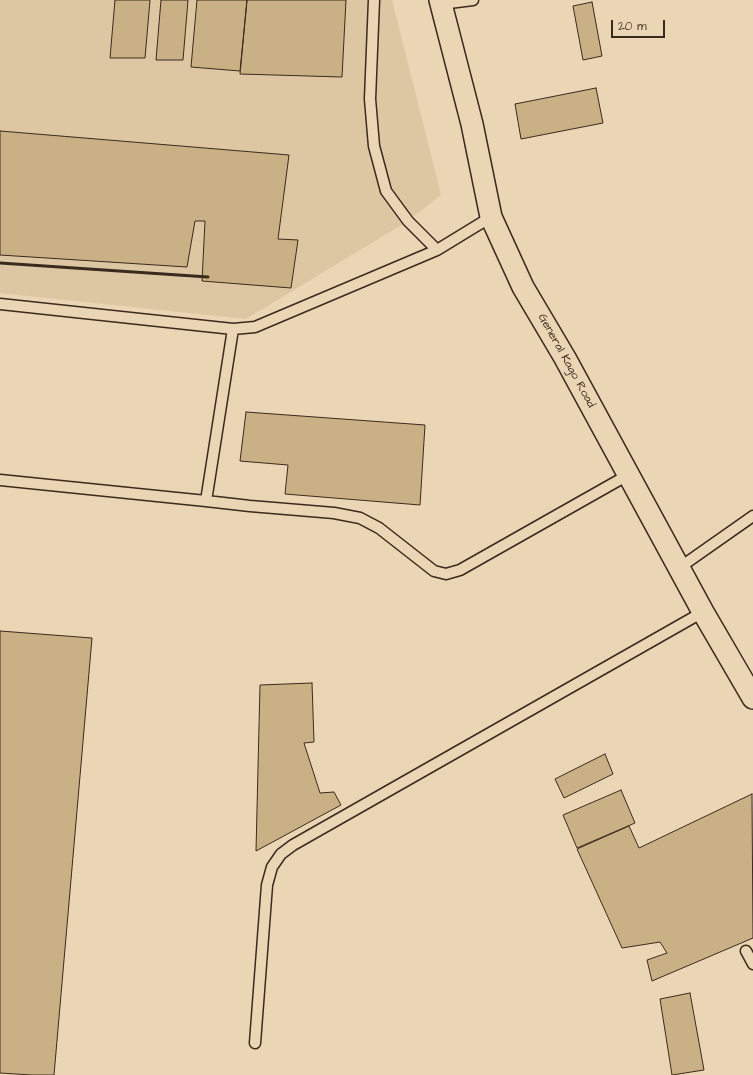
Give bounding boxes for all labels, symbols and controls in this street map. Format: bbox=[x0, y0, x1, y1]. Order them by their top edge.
scale bar bbox=[613, 12, 667, 38]
text: 20 m bbox=[618, 18, 647, 35]
street label: General Kago Road bbox=[534, 311, 598, 411]

